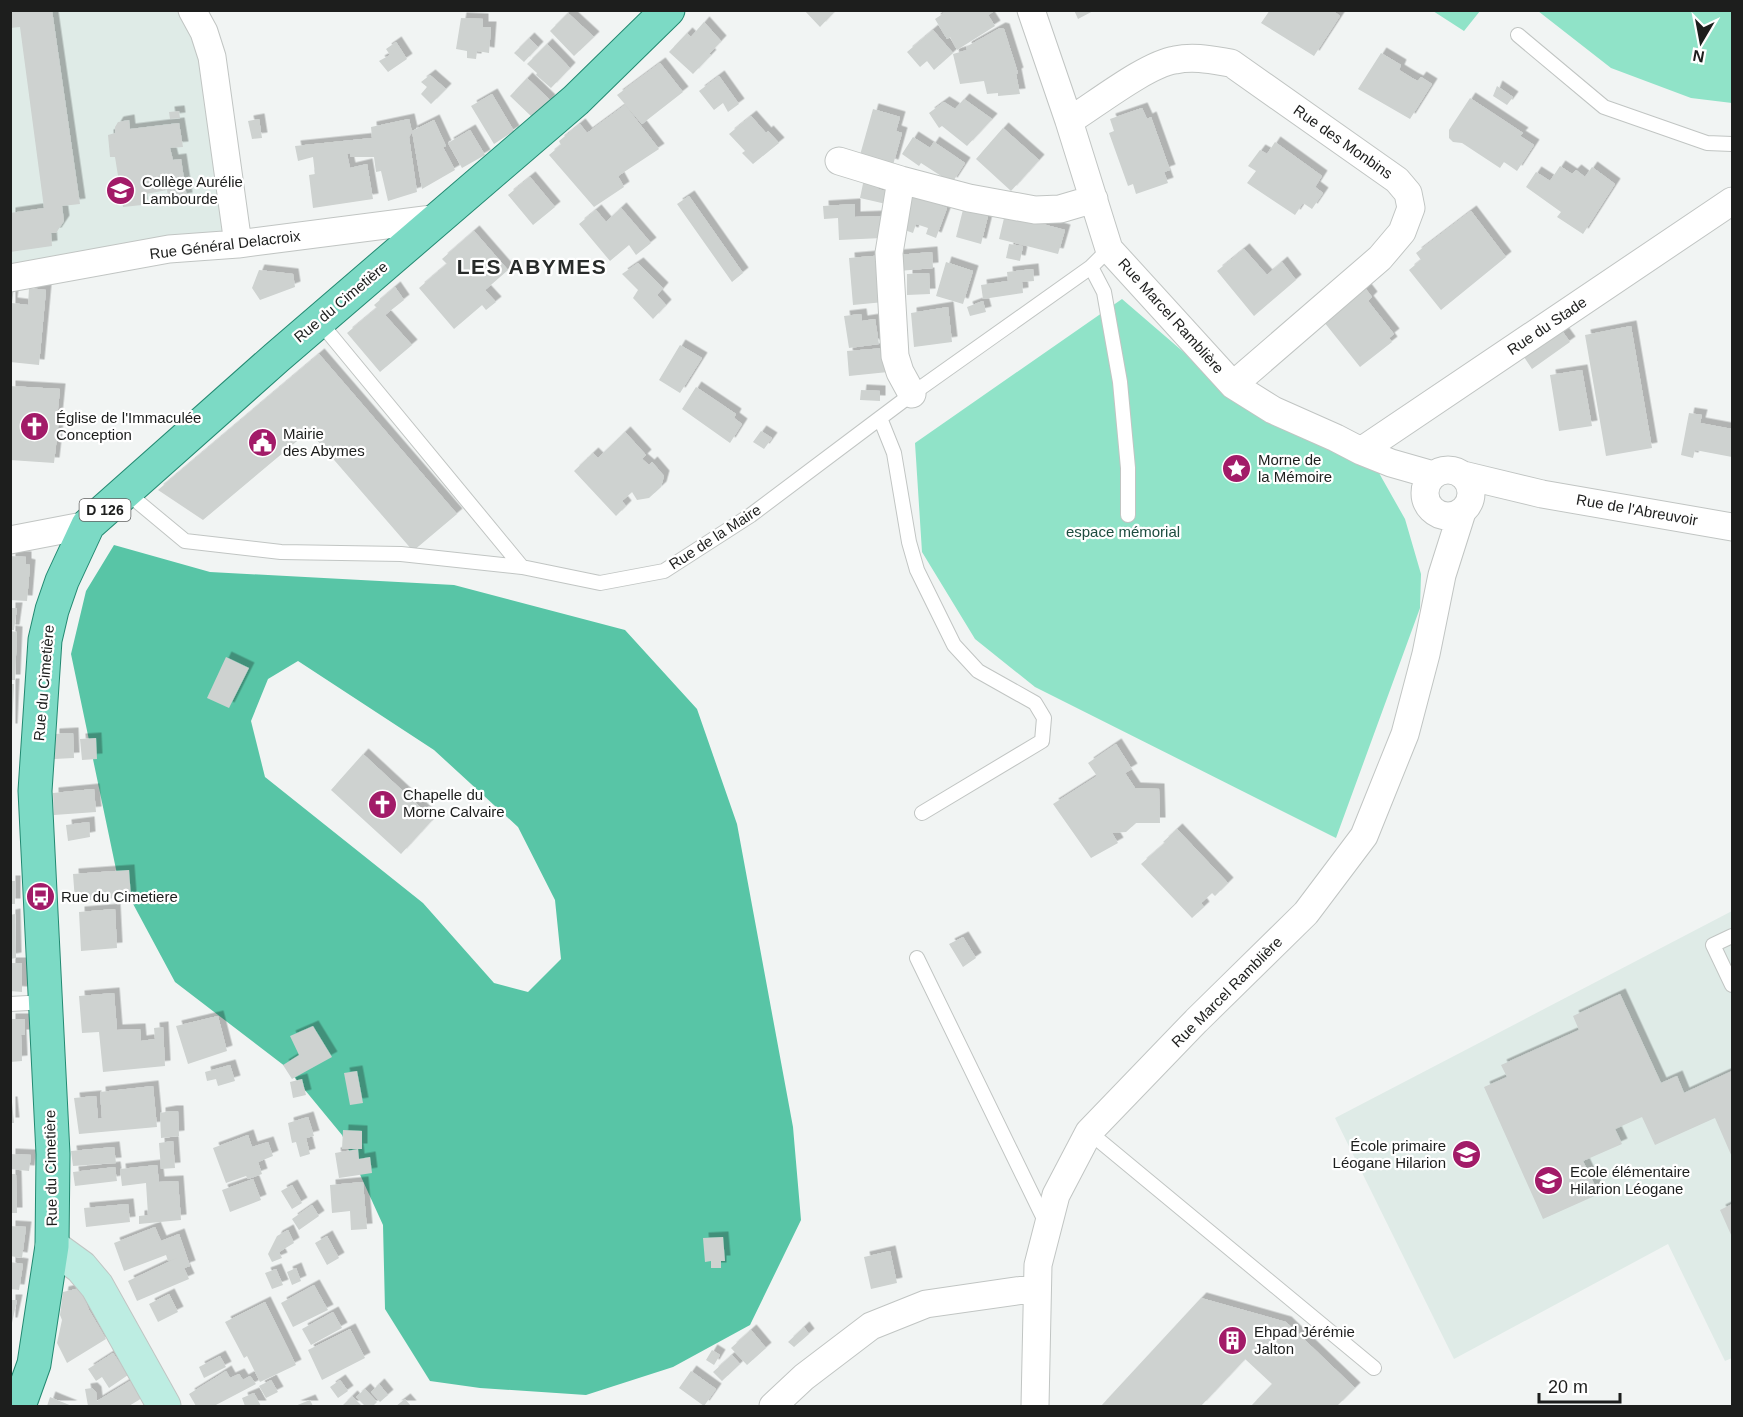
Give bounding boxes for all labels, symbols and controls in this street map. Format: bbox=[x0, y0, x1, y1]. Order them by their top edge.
north arrow bbox=[1671, 12, 1731, 72]
text: N bbox=[1691, 47, 1706, 66]
street label: Rue des Monbins bbox=[1291, 101, 1396, 182]
place label: Collège Aurélie Lambourde bbox=[142, 173, 243, 207]
school or university icon: Collège Aurélie Lambourde bbox=[105, 175, 137, 207]
street label: Rue Général Delacroix bbox=[149, 227, 302, 262]
district label: LES ABYMES bbox=[457, 255, 607, 278]
street label: Rue Marcel Ramblière bbox=[1115, 255, 1228, 377]
street label: Rue du Cimetière bbox=[291, 258, 391, 346]
street label: Rue du Stade bbox=[1504, 293, 1590, 358]
place label: Église de l'Immaculée Conception bbox=[56, 409, 201, 443]
church icon: Église de l'Immaculée Conception bbox=[19, 411, 51, 443]
place label: Mairie des Abymes bbox=[283, 425, 365, 459]
public building icon: Mairie des Abymes bbox=[246, 427, 278, 459]
place label: Morne de la Mémoire bbox=[1258, 451, 1332, 485]
place icon: Morne de la Mémoire bbox=[1221, 453, 1253, 485]
street label: Rue de l'Abreuvoir bbox=[1575, 490, 1699, 529]
road number: D 126 bbox=[80, 499, 130, 521]
street label: Rue de la Maire bbox=[666, 501, 764, 573]
park label: espace mémorial bbox=[1066, 523, 1180, 540]
street label: Rue du Cimetière bbox=[30, 624, 57, 742]
place label: Chapelle du Morne Calvaire bbox=[403, 786, 505, 820]
church icon: Chapelle du Morne Calvaire bbox=[366, 788, 398, 820]
bus stop icon: Rue du Cimetiere bbox=[24, 881, 56, 913]
place label: Rue du Cimetiere bbox=[61, 888, 178, 905]
street label: Rue Marcel Ramblière bbox=[1168, 933, 1285, 1050]
street label: Rue du Cimetière bbox=[41, 1110, 60, 1227]
place label: École primaire Léogane Hilarion bbox=[1333, 1137, 1446, 1171]
school or university icon: École primaire Léogane Hilarion bbox=[1451, 1139, 1483, 1171]
place label: Ecole élémentaire Hilarion Léogane bbox=[1570, 1163, 1690, 1197]
school or university icon: Ecole élémentaire Hilarion Léogane bbox=[1533, 1165, 1565, 1197]
place label: Ehpad Jérémie Jalton bbox=[1254, 1323, 1355, 1357]
building icon: Ehpad Jérémie Jalton bbox=[1217, 1325, 1249, 1357]
scale bar bbox=[1539, 1366, 1620, 1404]
text: 20 m bbox=[1548, 1377, 1588, 1397]

